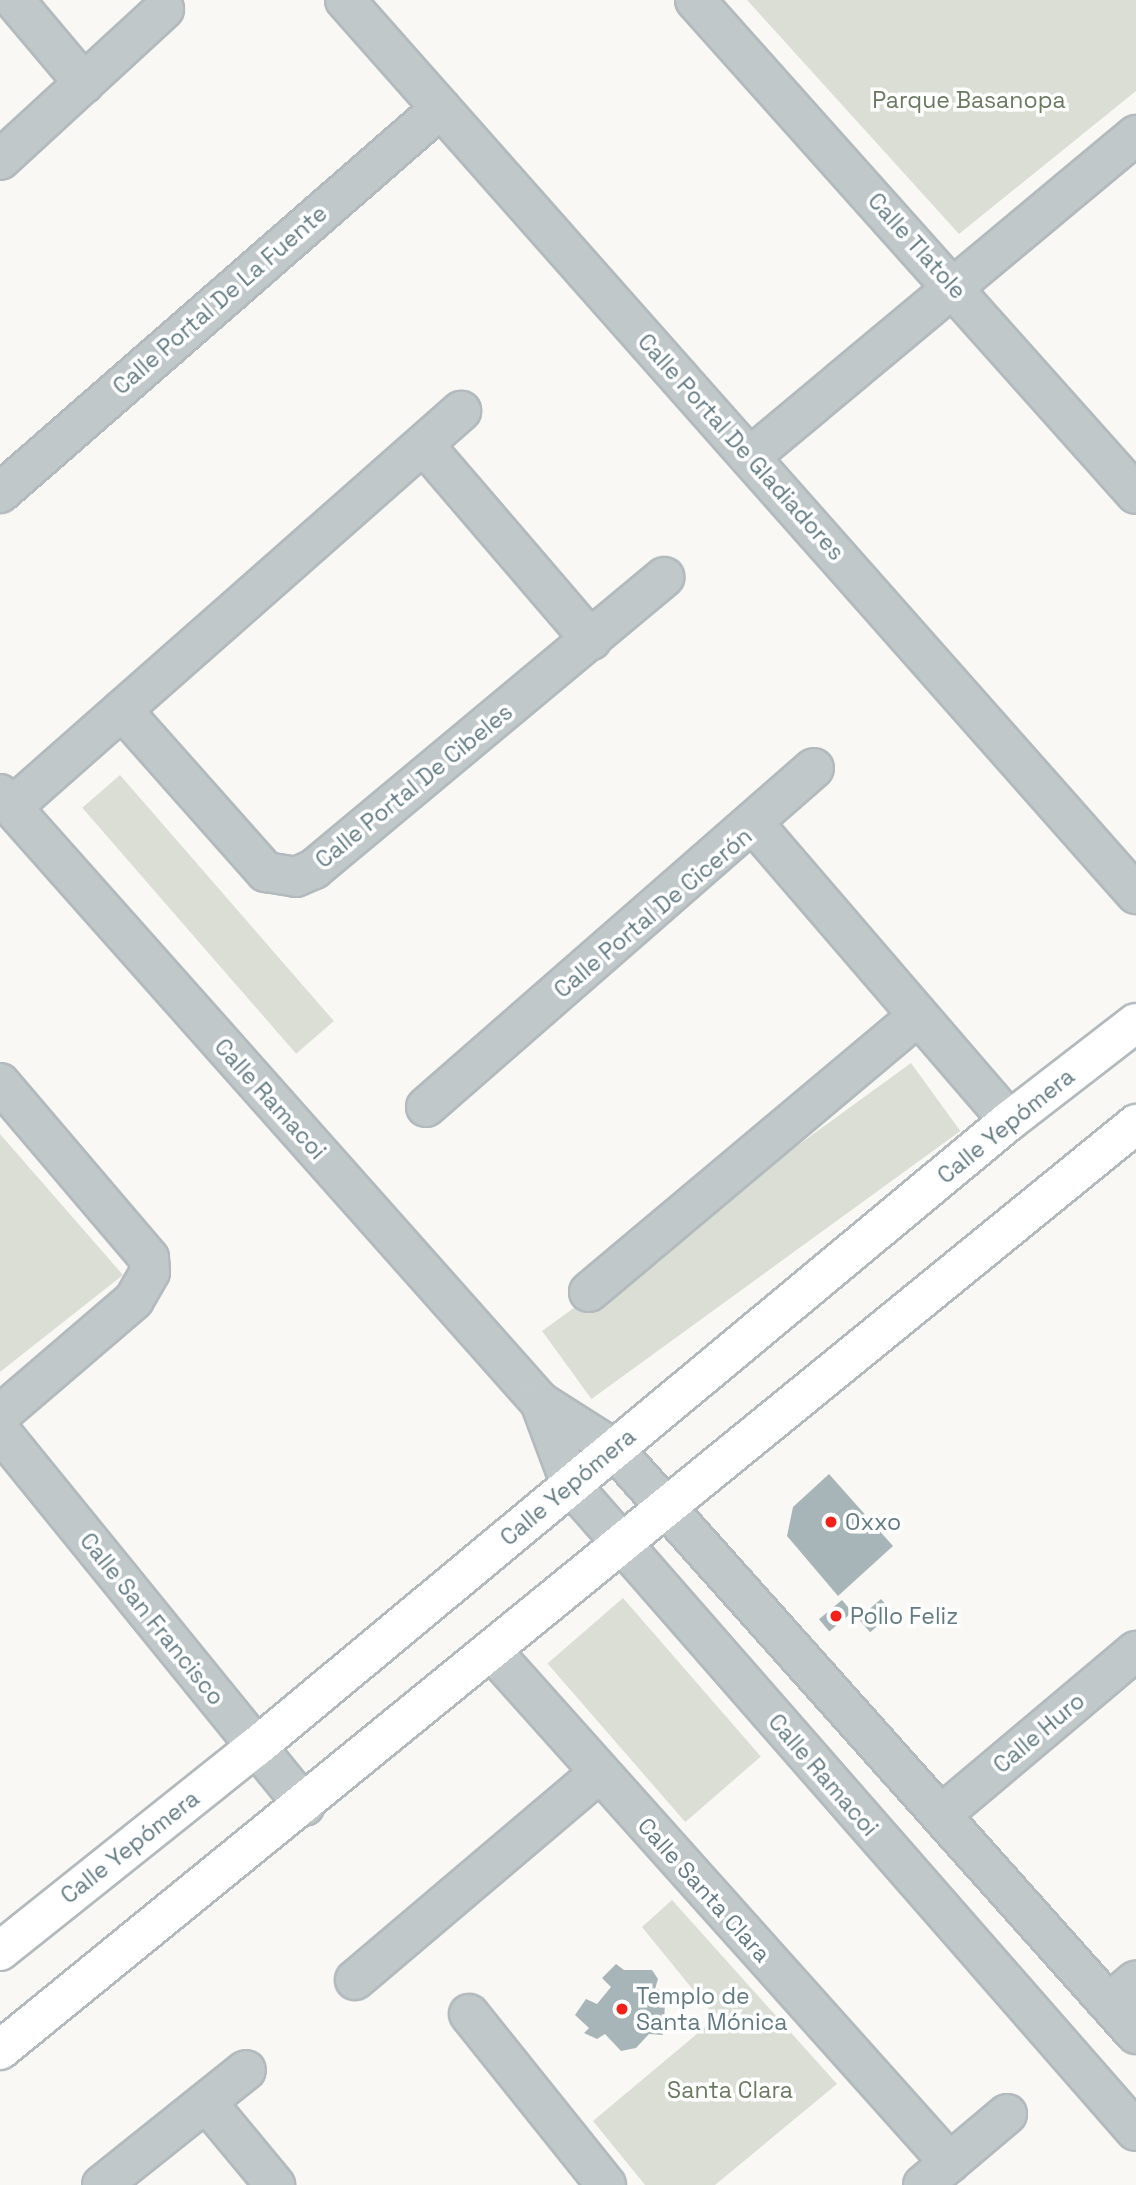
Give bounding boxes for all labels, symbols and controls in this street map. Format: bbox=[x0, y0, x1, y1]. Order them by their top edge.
park label: Parque Basanopa bbox=[872, 86, 1066, 114]
street label: Calle Tlatole bbox=[862, 187, 972, 305]
street label: Calle Portal De La Fuente bbox=[107, 200, 333, 400]
street label: Calle Portal De Gladiadores bbox=[632, 328, 850, 566]
street label: Calle Portal De Cibeles bbox=[310, 698, 518, 874]
street label: Calle Portal De Cicerón bbox=[549, 822, 757, 1004]
street label: Calle Ramacoi bbox=[209, 1033, 331, 1165]
street label: Calle Yepómera bbox=[932, 1062, 1080, 1190]
street label: Calle Yepómera bbox=[495, 1422, 641, 1552]
place label: Oxxo bbox=[845, 1508, 901, 1536]
marker: Oxxo bbox=[823, 1514, 839, 1530]
street label: Calle San Francisco bbox=[74, 1527, 230, 1711]
place label: Pollo Feliz bbox=[850, 1602, 958, 1630]
marker: Pollo Feliz bbox=[828, 1608, 844, 1624]
street label: Calle Huro bbox=[988, 1687, 1090, 1779]
street label: Calle Ramacoi bbox=[762, 1708, 884, 1842]
street label: Calle Yepómera bbox=[55, 1784, 205, 1910]
street label: Calle Santa Clara bbox=[632, 1812, 776, 1968]
place label: Templo de Santa Mónica bbox=[636, 1982, 788, 2036]
marker: Templo de Santa Mónica bbox=[614, 2001, 630, 2017]
park label: Santa Clara bbox=[667, 2076, 793, 2104]

